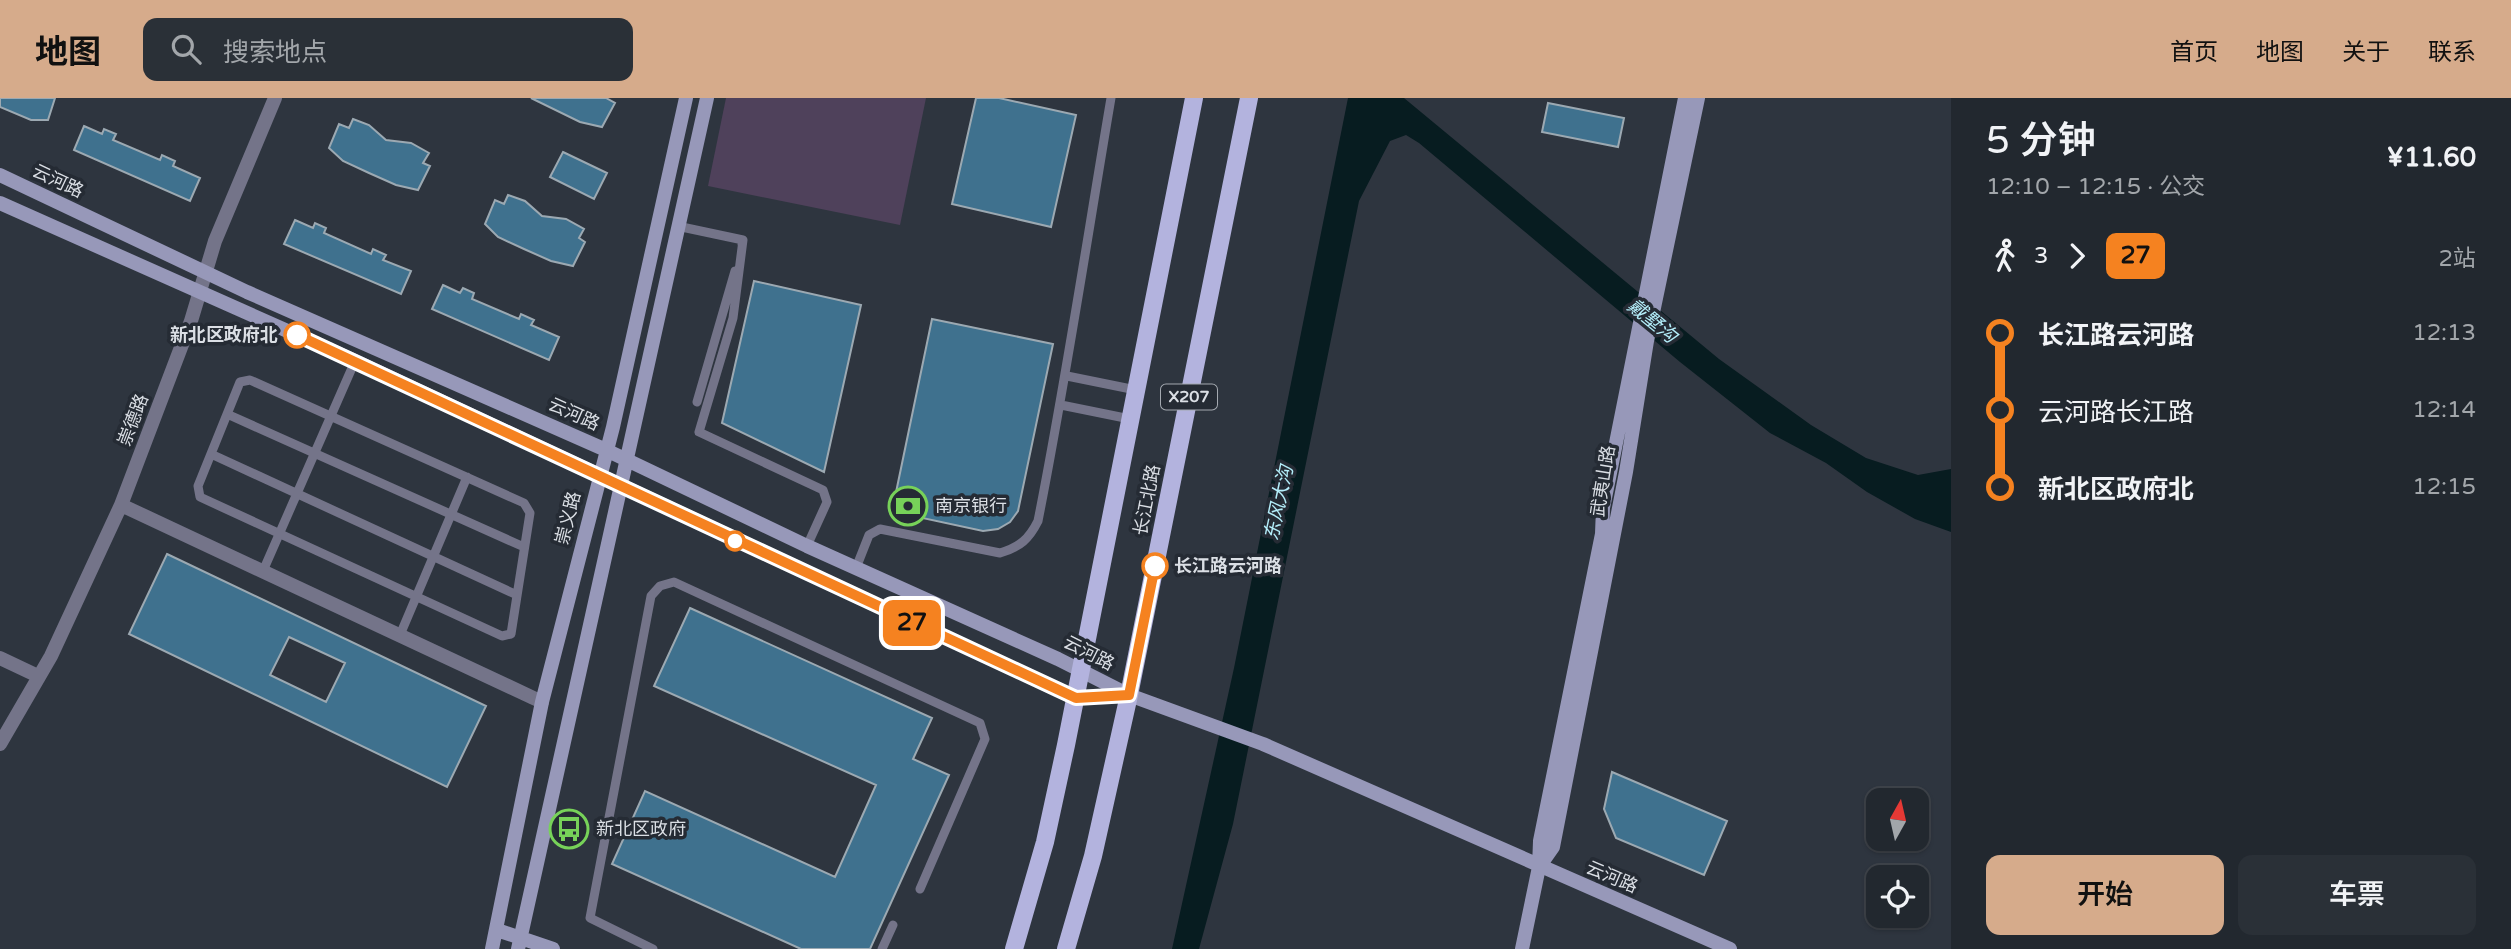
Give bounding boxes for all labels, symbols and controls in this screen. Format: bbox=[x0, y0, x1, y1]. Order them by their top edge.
search box bbox=[143, 18, 633, 81]
icon: search bbox=[167, 30, 205, 68]
text: 地图 bbox=[35, 33, 101, 72]
text: 搜索地点 bbox=[223, 37, 327, 68]
text: 首页 bbox=[2170, 38, 2218, 67]
text: 地图 bbox=[2256, 38, 2304, 67]
text: 关于 bbox=[2342, 38, 2390, 67]
text: 联系 bbox=[2428, 38, 2476, 67]
text: 5 分钟 bbox=[1986, 118, 2096, 164]
text: ¥11.60 bbox=[2387, 142, 2476, 173]
street label: 云河路 bbox=[29, 160, 87, 202]
text: 12:10 – 12:15 · 公交 bbox=[1986, 173, 2205, 201]
icon: walk bbox=[1986, 237, 2024, 275]
icon: forward bbox=[2058, 237, 2096, 275]
text: 27 bbox=[2120, 241, 2151, 270]
text: 3 bbox=[2034, 242, 2048, 270]
text: 2站 bbox=[2439, 245, 2476, 273]
water label: 戴墅沟 bbox=[1623, 295, 1683, 349]
text: 12:13 bbox=[2412, 319, 2476, 347]
text: 长江路云河路 bbox=[2038, 320, 2194, 351]
marker: 新北区政府北 bbox=[284, 322, 310, 348]
place label: 新北区政府北 bbox=[170, 324, 278, 346]
road number: X207 bbox=[1161, 384, 1217, 410]
street label: 崇德路 bbox=[113, 391, 153, 449]
street label: 云河路 bbox=[545, 393, 603, 435]
text: 12:14 bbox=[2412, 396, 2476, 424]
text: 云河路长江路 bbox=[2038, 397, 2194, 428]
street label: 武夷山路 bbox=[1587, 444, 1619, 518]
water label: 东风大沟 bbox=[1260, 462, 1298, 542]
street label: 长江北路 bbox=[1129, 463, 1165, 537]
text: 12:15 bbox=[2412, 473, 2476, 501]
text: 新北区政府北 bbox=[2038, 474, 2194, 505]
bank icon: 南京银行 bbox=[887, 485, 929, 527]
street label: 崇义路 bbox=[551, 489, 585, 547]
place label: 南京银行 bbox=[935, 495, 1007, 517]
unlabelled marker bbox=[725, 531, 745, 551]
marker: 长江路云河路 bbox=[1142, 553, 1168, 579]
place label: 长江路云河路 bbox=[1174, 555, 1282, 577]
line badge: 27 bbox=[880, 600, 944, 646]
text: 27 bbox=[897, 608, 927, 637]
street label: 云河路 bbox=[1060, 631, 1118, 675]
north arrow bbox=[1866, 788, 1928, 850]
map controls bbox=[1866, 788, 1929, 928]
bus stop icon: 新北区政府 bbox=[548, 808, 590, 850]
place label: 新北区政府 bbox=[596, 818, 686, 840]
button: 开始 bbox=[1986, 855, 2224, 935]
button: 车票 bbox=[2238, 855, 2476, 935]
street label: 云河路 bbox=[1583, 856, 1641, 898]
button: locate bbox=[1866, 865, 1929, 928]

